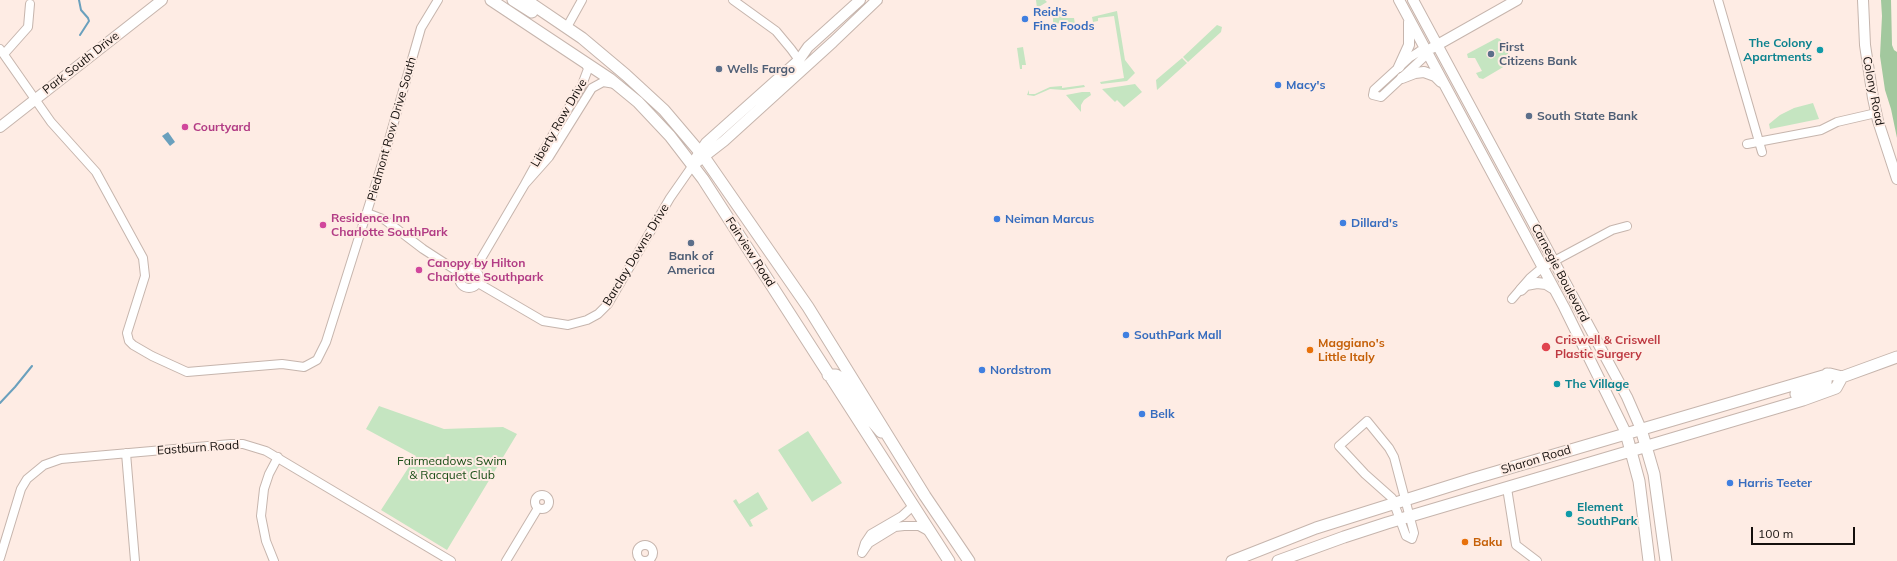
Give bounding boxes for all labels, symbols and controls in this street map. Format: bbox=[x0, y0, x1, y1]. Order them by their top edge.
place label: Reid's Fine Foods bbox=[1033, 5, 1094, 33]
marker: Reid's Fine Foods bbox=[1020, 14, 1030, 24]
street label: Park South Drive bbox=[40, 29, 122, 97]
place label: The Colony Apartments bbox=[1743, 36, 1812, 64]
place label: First Citizens Bank bbox=[1499, 40, 1577, 68]
marker: The Colony Apartments bbox=[1815, 45, 1825, 55]
marker: First Citizens Bank bbox=[1486, 49, 1496, 59]
street label: Piedmont Row Drive South bbox=[365, 55, 419, 203]
street label: Colony Road bbox=[1859, 55, 1887, 127]
place label: Wells Fargo bbox=[727, 62, 795, 76]
marker: Wells Fargo bbox=[714, 64, 724, 74]
street label: Liberty Row Drive bbox=[528, 77, 590, 169]
place label: Macy's bbox=[1286, 78, 1325, 92]
marker: Macy's bbox=[1273, 80, 1283, 90]
place label: South State Bank bbox=[1537, 109, 1638, 123]
marker: South State Bank bbox=[1524, 111, 1534, 121]
place label: Courtyard bbox=[193, 120, 251, 134]
marker: Courtyard bbox=[180, 122, 190, 132]
street label: Barclay Downs Drive bbox=[600, 201, 672, 309]
place label: Residence Inn Charlotte SouthPark bbox=[331, 211, 448, 239]
place label: Neiman Marcus bbox=[1005, 212, 1094, 226]
marker: Neiman Marcus bbox=[992, 214, 1002, 224]
street label: Fairview Road bbox=[722, 215, 778, 289]
place label: Dillard's bbox=[1351, 216, 1398, 230]
marker: Dillard's bbox=[1338, 218, 1348, 228]
marker: Residence Inn Charlotte SouthPark bbox=[318, 220, 328, 230]
street label: Carnegie Boulevard bbox=[1528, 221, 1592, 325]
marker: Bank of America bbox=[686, 238, 696, 248]
place label: Bank of America bbox=[667, 249, 715, 277]
place label: Canopy by Hilton Charlotte Southpark bbox=[427, 256, 543, 284]
marker: Canopy by Hilton Charlotte Southpark bbox=[414, 265, 424, 275]
place label: SouthPark Mall bbox=[1134, 328, 1222, 342]
marker: SouthPark Mall bbox=[1121, 330, 1131, 340]
place label: Criswell & Criswell Plastic Surgery bbox=[1555, 333, 1660, 361]
place label: Maggiano's Little Italy bbox=[1318, 336, 1385, 364]
marker: Criswell & Criswell Plastic Surgery bbox=[1540, 341, 1552, 353]
marker: Maggiano's Little Italy bbox=[1305, 345, 1315, 355]
place label: Nordstrom bbox=[990, 363, 1051, 377]
marker: Nordstrom bbox=[977, 365, 987, 375]
place label: The Village bbox=[1565, 377, 1629, 391]
marker: The Village bbox=[1552, 379, 1562, 389]
place label: Belk bbox=[1150, 407, 1175, 421]
marker: Belk bbox=[1137, 409, 1147, 419]
street label: Eastburn Road bbox=[156, 438, 240, 458]
street label: Sharon Road bbox=[1499, 443, 1573, 477]
park label: Fairmeadows Swim & Racquet Club bbox=[397, 454, 507, 482]
place label: Harris Teeter bbox=[1738, 476, 1812, 490]
marker: Harris Teeter bbox=[1725, 478, 1735, 488]
place label: Element SouthPark bbox=[1577, 500, 1637, 528]
marker: Element SouthPark bbox=[1564, 509, 1574, 519]
scale bar bbox=[1753, 519, 1857, 545]
text: 100 m bbox=[1758, 526, 1793, 541]
place label: Baku bbox=[1473, 535, 1502, 549]
marker: Baku bbox=[1460, 537, 1470, 547]

